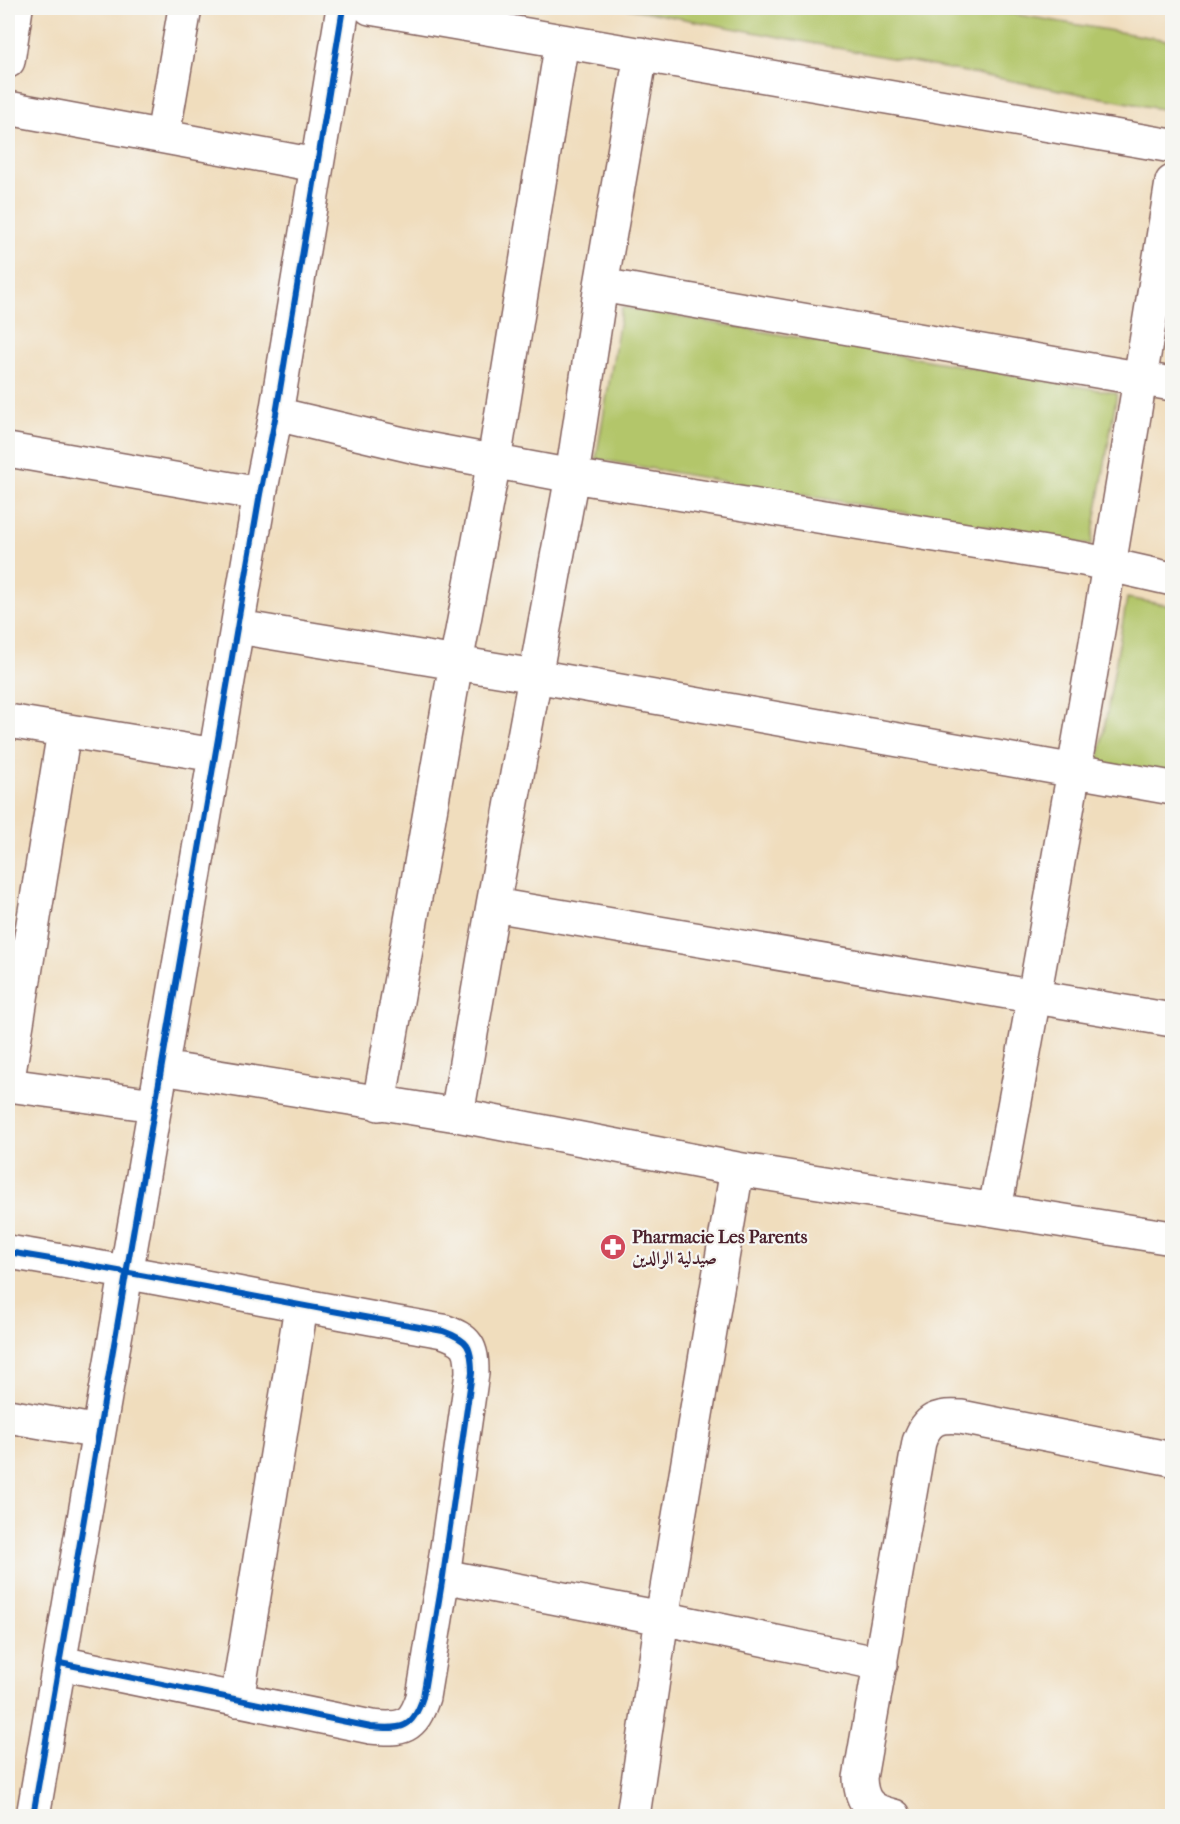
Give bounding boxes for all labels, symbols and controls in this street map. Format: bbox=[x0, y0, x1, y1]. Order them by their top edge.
place label: Pharmacie Les Parents صيدلية الوالدين bbox=[632, 1227, 808, 1269]
pharmacy icon: Pharmacie Les Parents صيدلية الوالدين bbox=[598, 1232, 628, 1262]

